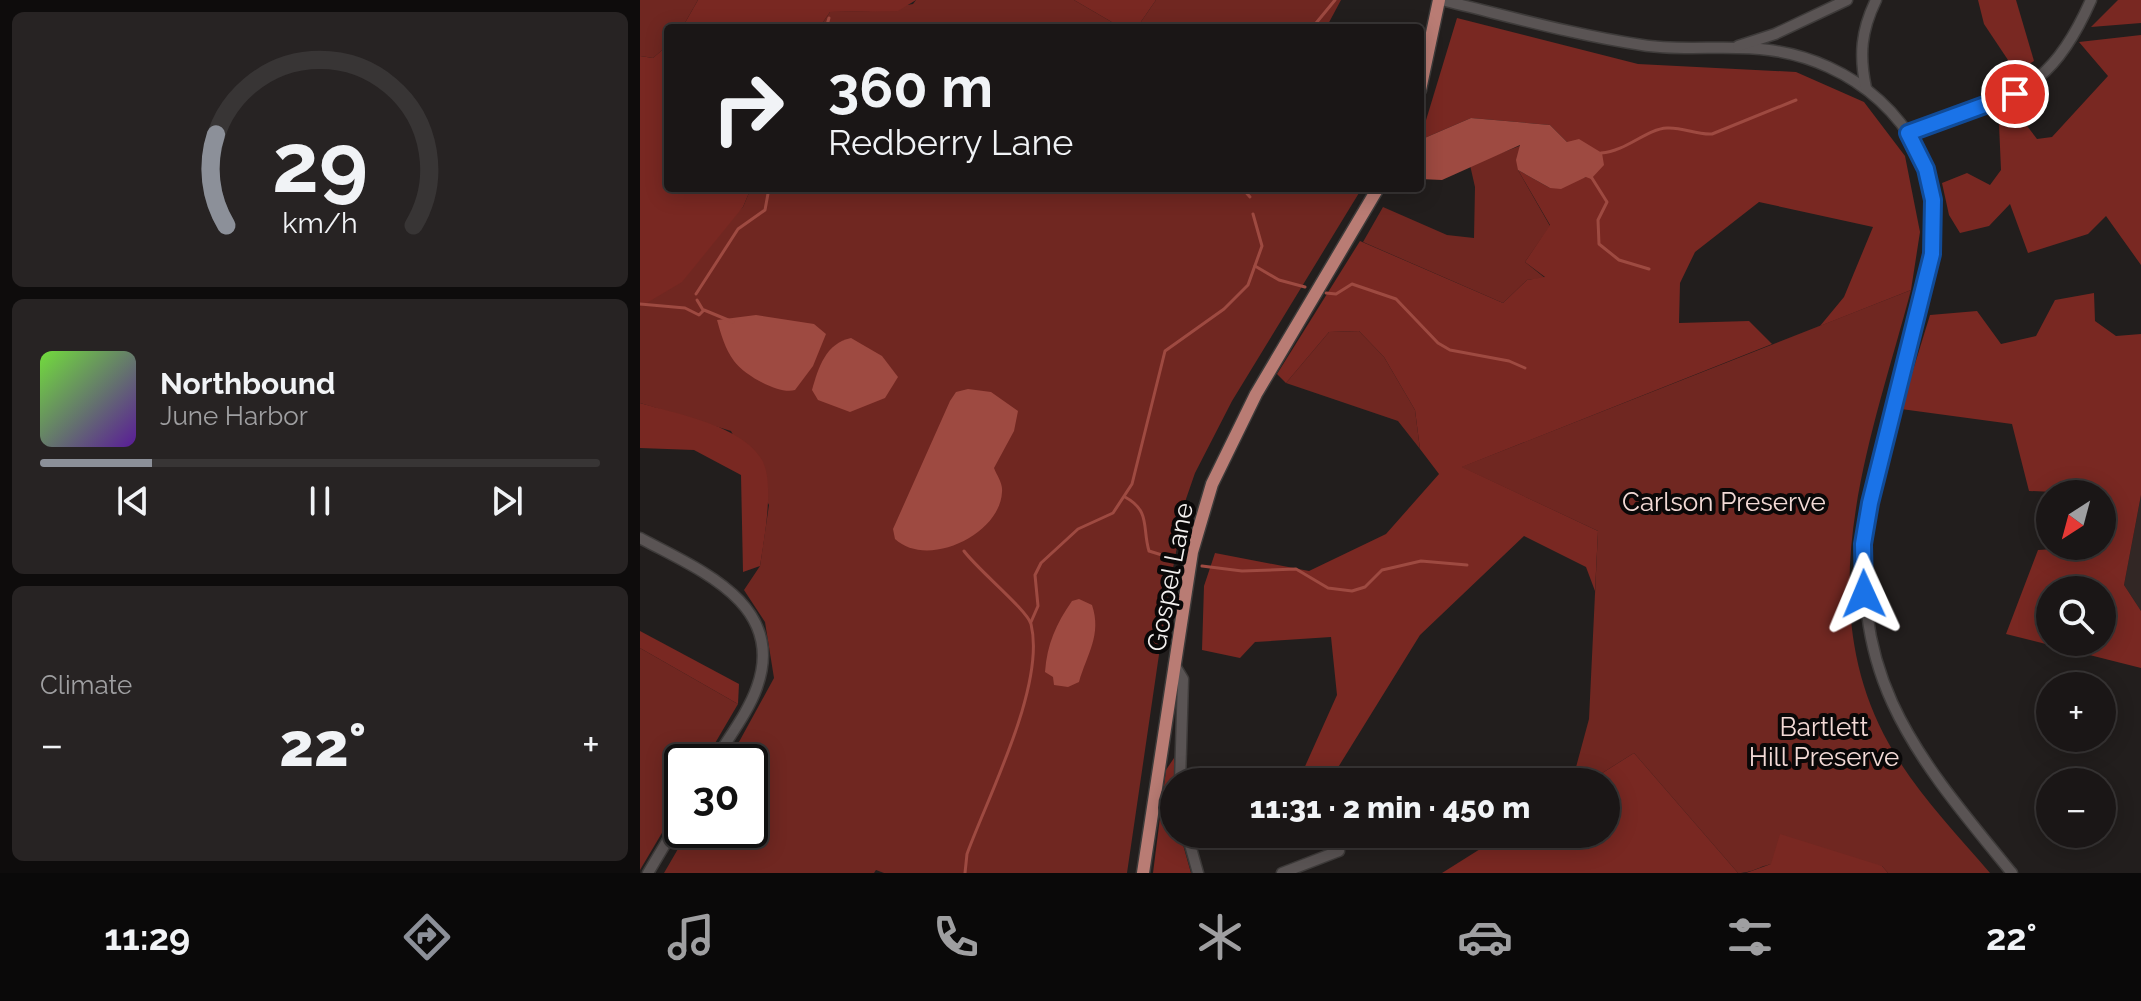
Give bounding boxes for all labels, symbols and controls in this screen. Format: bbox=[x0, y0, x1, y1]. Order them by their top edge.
text: 360 m bbox=[828, 54, 993, 120]
icon: right bbox=[696, 56, 800, 160]
pin bbox=[1981, 60, 2049, 128]
icon: arrive bbox=[1993, 72, 2037, 116]
text: 29 bbox=[272, 113, 368, 210]
text: Redberry Lane bbox=[828, 121, 1074, 163]
text: km/h bbox=[282, 206, 358, 240]
text: Northbound bbox=[160, 366, 335, 401]
text: June Harbor bbox=[160, 401, 308, 431]
icon: previous bbox=[111, 479, 155, 523]
icon: pause bbox=[298, 479, 342, 523]
icon: next bbox=[485, 479, 529, 523]
north arrow bbox=[2036, 480, 2116, 560]
map controls bbox=[2036, 480, 2116, 848]
park label: Carlson Preserve bbox=[1622, 487, 1826, 517]
street label: Gospel Lane bbox=[1141, 500, 1199, 654]
position arrow bbox=[1822, 552, 1906, 636]
button: search bbox=[2036, 576, 2116, 656]
text: Climate bbox=[40, 670, 132, 700]
button: + bbox=[2036, 672, 2116, 752]
text: 22° bbox=[279, 710, 366, 780]
park label: Bartlett Hill Preserve bbox=[1749, 712, 1899, 772]
text: − bbox=[40, 719, 64, 770]
text: + bbox=[582, 719, 600, 770]
speed limit sign: 30 bbox=[664, 744, 768, 848]
button: − bbox=[2036, 768, 2116, 848]
text: 11:31 · 2 min · 450 m bbox=[1250, 790, 1530, 825]
icon: directions bbox=[399, 909, 455, 965]
icon: music bbox=[663, 909, 719, 965]
icon: phone bbox=[928, 909, 984, 965]
icon: climate bbox=[1192, 909, 1248, 965]
icon: car bbox=[1457, 909, 1513, 965]
icon: filters bbox=[1722, 909, 1778, 965]
text: 11:29 bbox=[104, 916, 190, 958]
text: 22° bbox=[1986, 916, 2037, 958]

